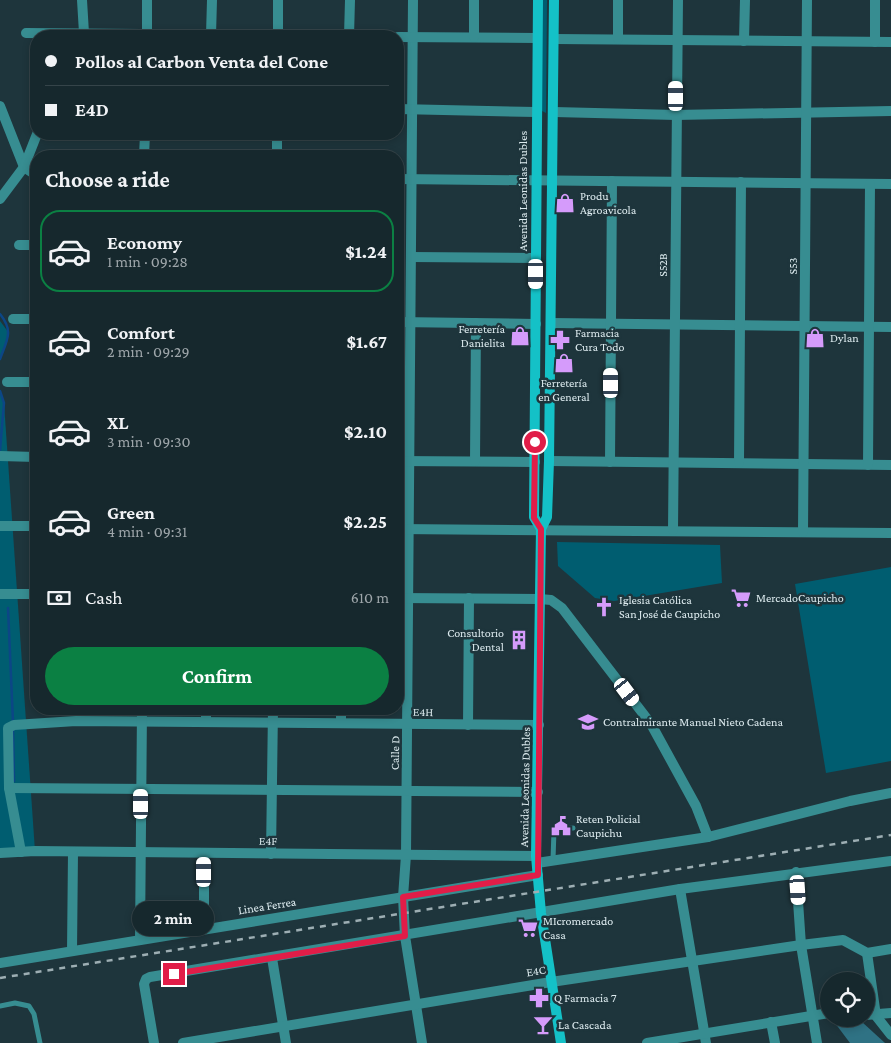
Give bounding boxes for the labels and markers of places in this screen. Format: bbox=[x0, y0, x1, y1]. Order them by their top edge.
place label: Produ Agroavicola bbox=[580, 189, 637, 217]
shop icon: Produ Agroavicola bbox=[554, 192, 576, 214]
place label: Ferretería Danielita bbox=[458, 322, 505, 350]
shop icon: Ferretería Danielita bbox=[509, 325, 531, 347]
place label: Farmacia Cura Todo bbox=[575, 326, 625, 354]
shop icon: Dylan bbox=[804, 327, 826, 349]
pharmacy icon: Farmacia Cura Todo bbox=[549, 329, 571, 351]
place label: Dylan bbox=[830, 331, 859, 345]
shop icon: Ferretería en General bbox=[553, 352, 575, 374]
place label: Ferretería en General bbox=[538, 376, 590, 404]
supermarket icon: MercadoCaupicho bbox=[730, 587, 752, 609]
place label: MercadoCaupicho bbox=[756, 591, 844, 605]
place label: Iglesia Católica San José de Caupicho bbox=[619, 593, 720, 621]
church icon: Iglesia Católica San José de Caupicho bbox=[593, 596, 615, 618]
place label: Consultorio Dental bbox=[447, 626, 504, 654]
building icon: Consultorio Dental bbox=[508, 629, 530, 651]
school or university icon: Contralmirante Manuel Nieto Cadena bbox=[577, 711, 599, 733]
place label: Contralmirante Manuel Nieto Cadena bbox=[603, 715, 783, 729]
place label: Reten Policial Caupichu bbox=[576, 812, 641, 840]
public building icon: Reten Policial Caupichu bbox=[550, 815, 572, 837]
place label: MIcromercado Casa bbox=[543, 914, 613, 942]
supermarket icon: MIcromercado Casa bbox=[517, 917, 539, 939]
pharmacy icon: Q Farmacia 7 bbox=[528, 987, 550, 1009]
place label: Q Farmacia 7 bbox=[554, 991, 617, 1005]
bar icon: La Cascada bbox=[532, 1014, 554, 1036]
place label: La Cascada bbox=[558, 1018, 612, 1032]

